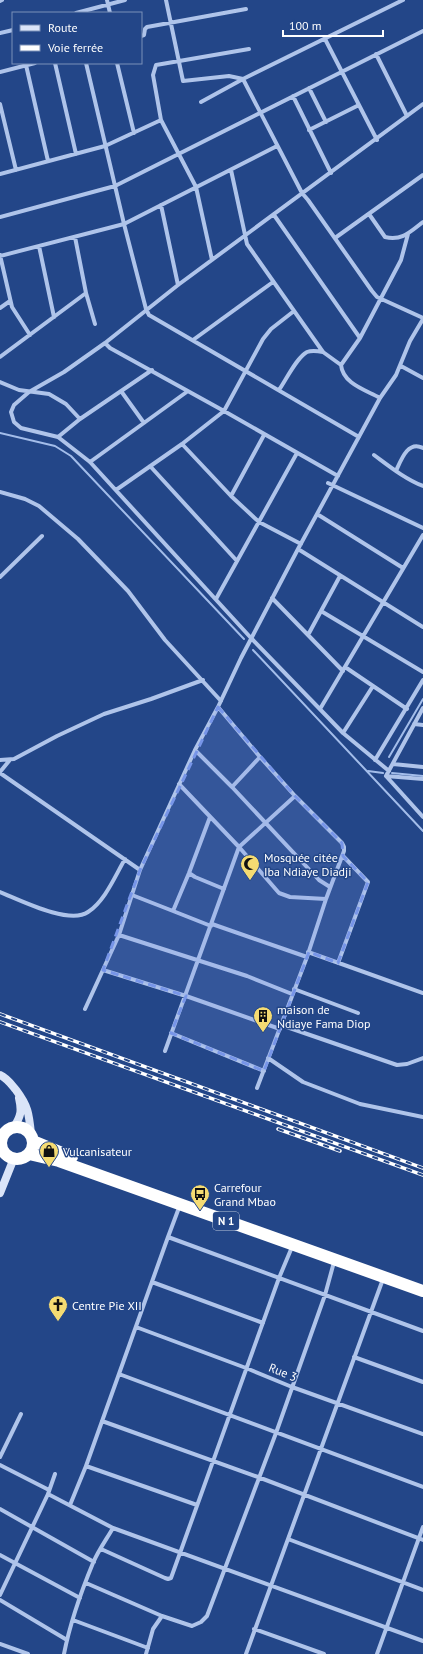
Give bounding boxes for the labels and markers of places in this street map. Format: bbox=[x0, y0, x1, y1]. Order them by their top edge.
place label: Mosquée citée Iba Ndiaye Diadji bbox=[264, 850, 351, 879]
mosque icon: Mosquée citée Iba Ndiaye Diadji bbox=[239, 853, 261, 881]
place label: maison de Ndiaye Fama Diop bbox=[277, 1002, 371, 1031]
building icon: maison de Ndiaye Fama Diop bbox=[252, 1005, 274, 1033]
shop icon: Vulcanisateur bbox=[38, 1140, 60, 1168]
place label: Vulcanisateur bbox=[62, 1144, 132, 1159]
place label: Carrefour Grand Mbao bbox=[214, 1180, 276, 1209]
bus stop icon: Carrefour Grand Mbao bbox=[189, 1183, 211, 1211]
church icon: Centre Pie XII bbox=[47, 1294, 69, 1322]
place label: Centre Pie XII bbox=[72, 1298, 142, 1313]

